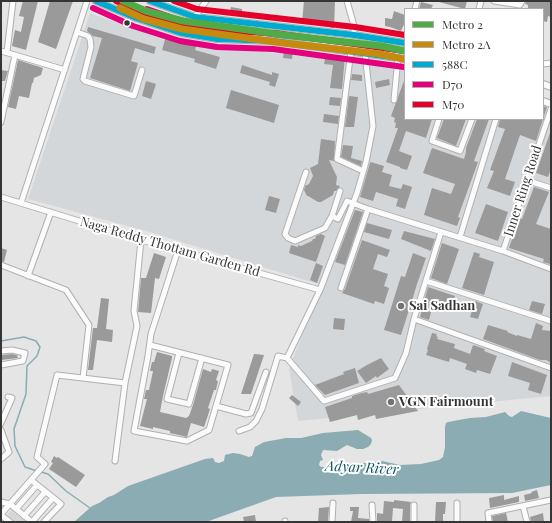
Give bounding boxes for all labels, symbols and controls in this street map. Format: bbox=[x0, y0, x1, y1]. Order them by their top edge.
legend bbox=[404, 8, 544, 120]
text: Metro 2 bbox=[442, 16, 483, 32]
unlabelled marker bbox=[122, 18, 132, 28]
text: Metro 2A bbox=[442, 36, 491, 52]
text: 588C bbox=[442, 56, 468, 72]
text: D70 bbox=[442, 76, 463, 92]
text: M70 bbox=[442, 96, 465, 112]
street label: Inner Ring Road bbox=[501, 143, 545, 239]
street label: Naga Reddy Thottam Garden Rd bbox=[78, 214, 262, 280]
place label: Sai Sadhan bbox=[409, 298, 475, 314]
marker: Sai Sadhan bbox=[396, 301, 406, 311]
place label: VGN Fairmount bbox=[399, 394, 493, 410]
marker: VGN Fairmount bbox=[386, 397, 396, 407]
water label: Adyar River bbox=[325, 458, 399, 478]

